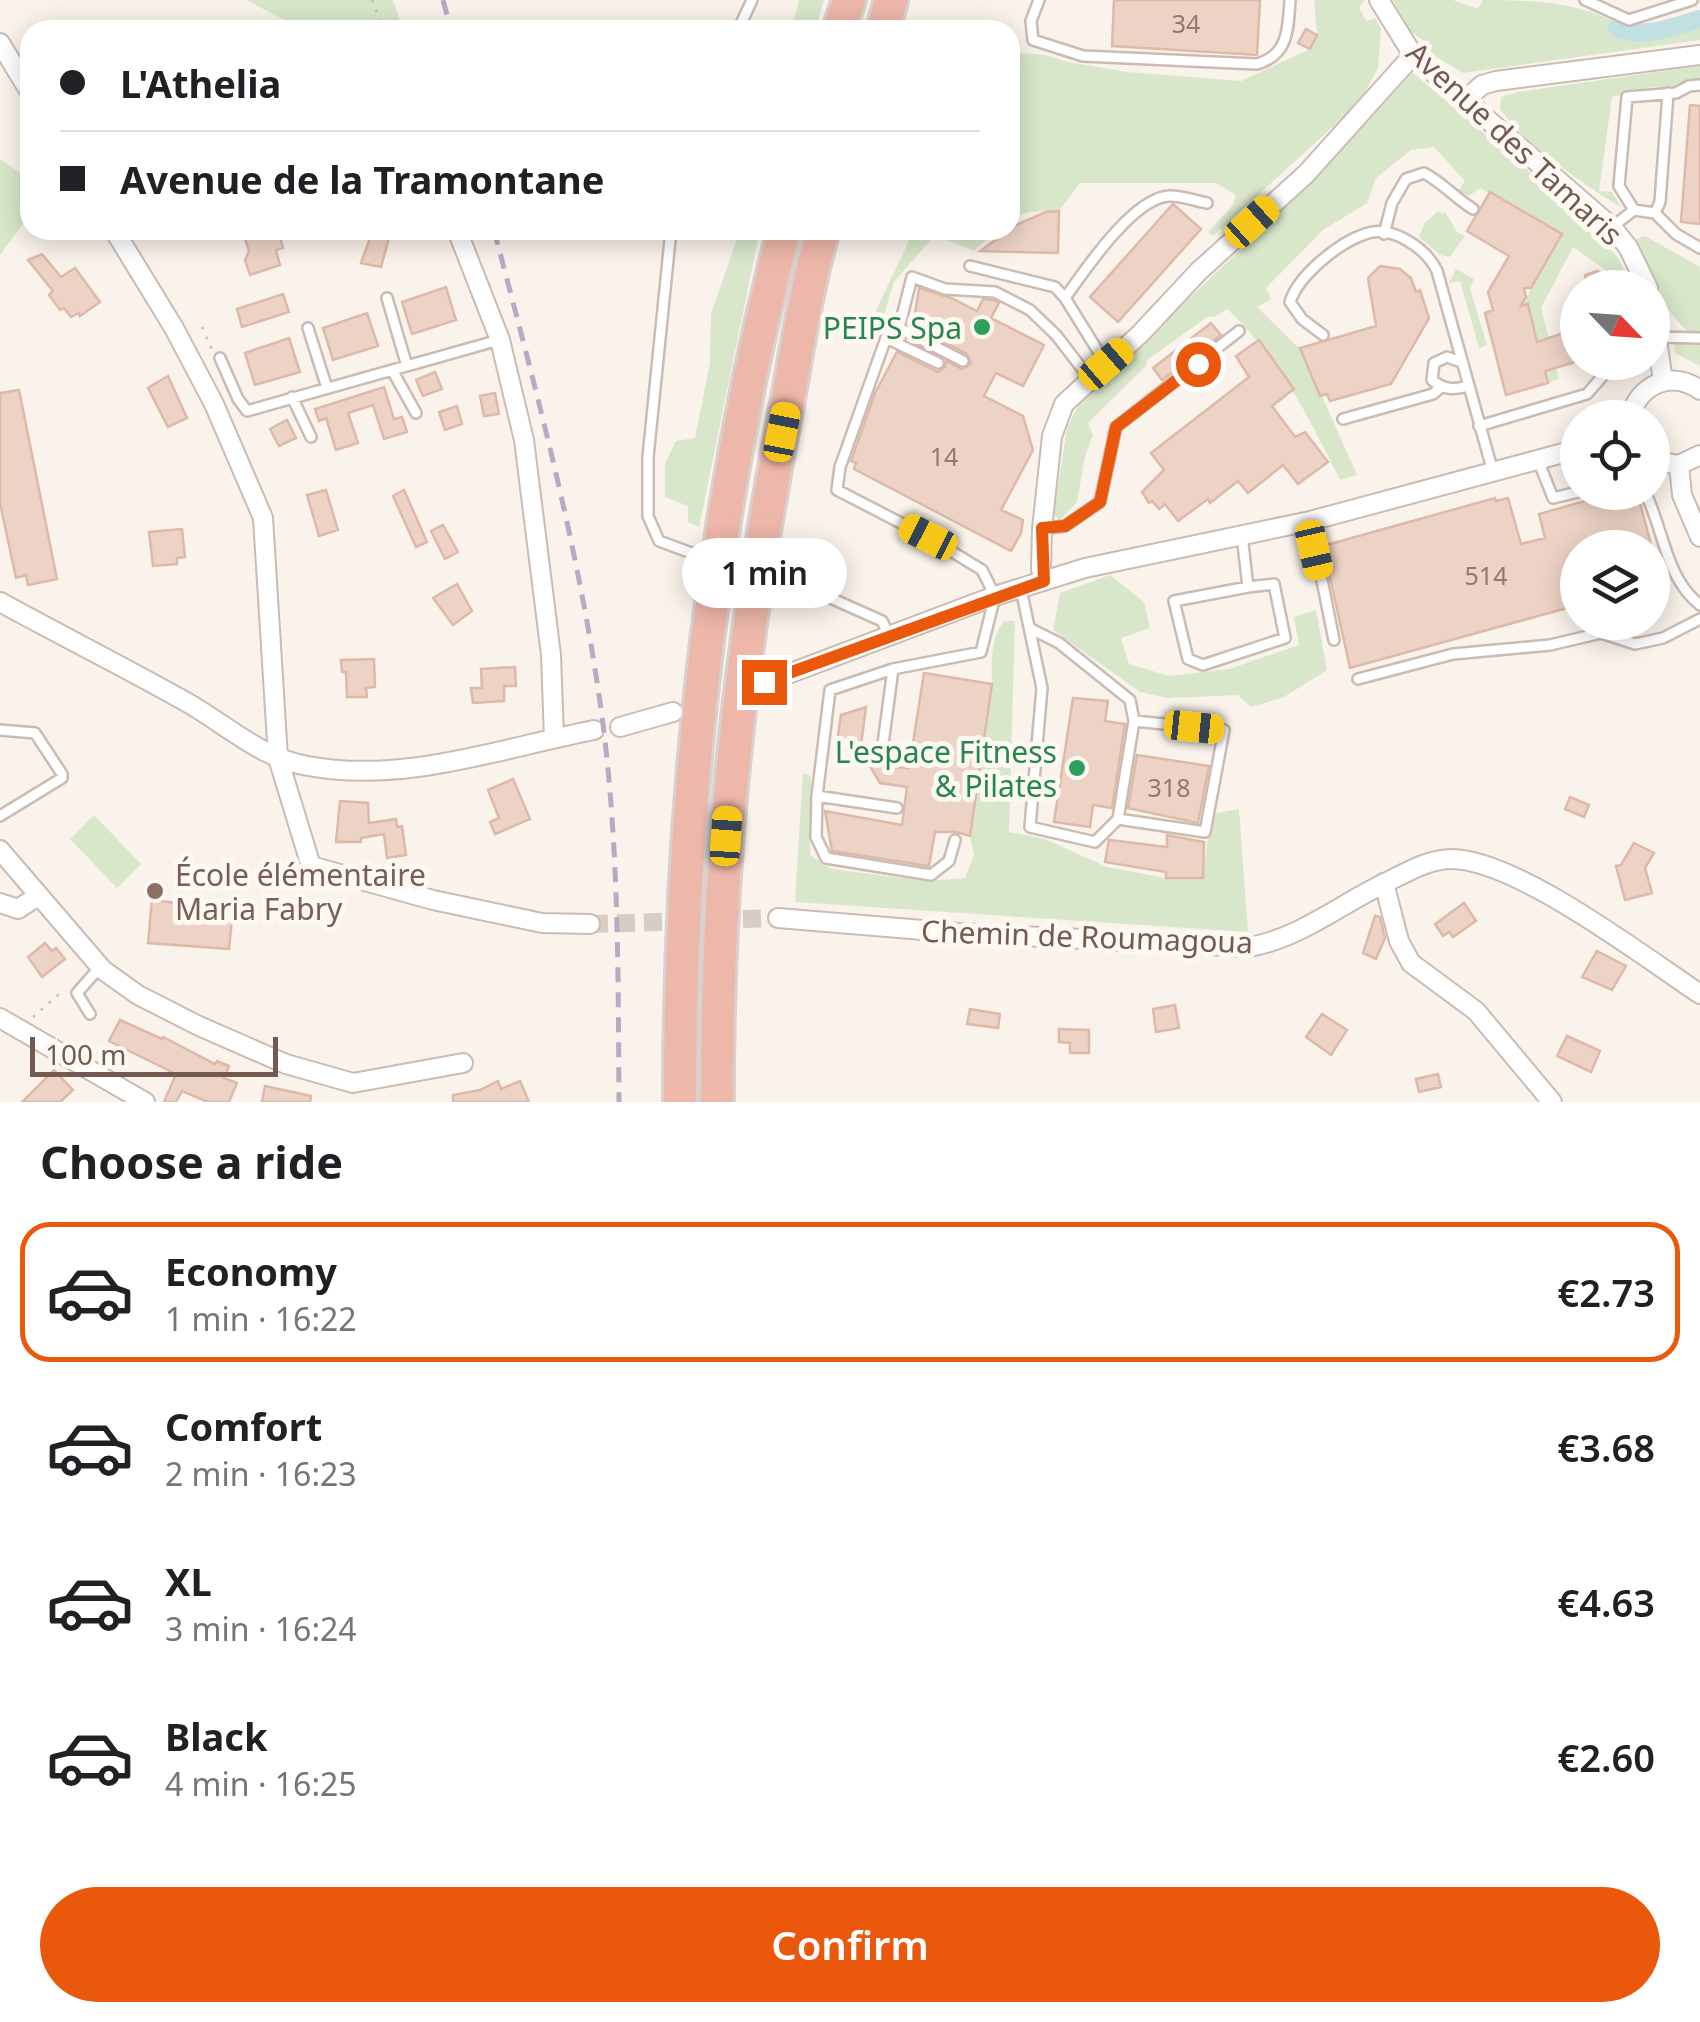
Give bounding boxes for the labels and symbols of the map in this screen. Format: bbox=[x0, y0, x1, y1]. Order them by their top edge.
house number: 34 bbox=[1172, 6, 1200, 40]
street label: Avenue des Tamaris bbox=[1398, 32, 1632, 254]
car bbox=[1220, 191, 1284, 253]
north arrow bbox=[1560, 270, 1670, 380]
place label: PEIPS Spa bbox=[823, 307, 962, 348]
marker: PEIPS Spa bbox=[971, 316, 993, 338]
car bbox=[1074, 333, 1138, 395]
route start bbox=[1176, 342, 1221, 387]
car bbox=[762, 400, 802, 464]
house number: 14 bbox=[930, 439, 958, 473]
car bbox=[894, 510, 962, 564]
car bbox=[1293, 517, 1335, 583]
callout: 1 min bbox=[682, 537, 846, 607]
house number: 514 bbox=[1465, 558, 1507, 592]
route end bbox=[742, 660, 787, 705]
car bbox=[1163, 709, 1225, 745]
place label: L'espace Fitness & Pilates bbox=[835, 731, 1057, 806]
marker: L'espace Fitness & Pilates bbox=[1066, 757, 1088, 779]
house number: 318 bbox=[1148, 770, 1190, 804]
car bbox=[709, 805, 743, 867]
place label: École élémentaire Maria Fabry bbox=[175, 854, 426, 929]
marker: École élémentaire Maria Fabry bbox=[144, 880, 166, 902]
street label: Chemin de Roumagoua bbox=[920, 910, 1254, 962]
scale bar bbox=[30, 1032, 278, 1076]

